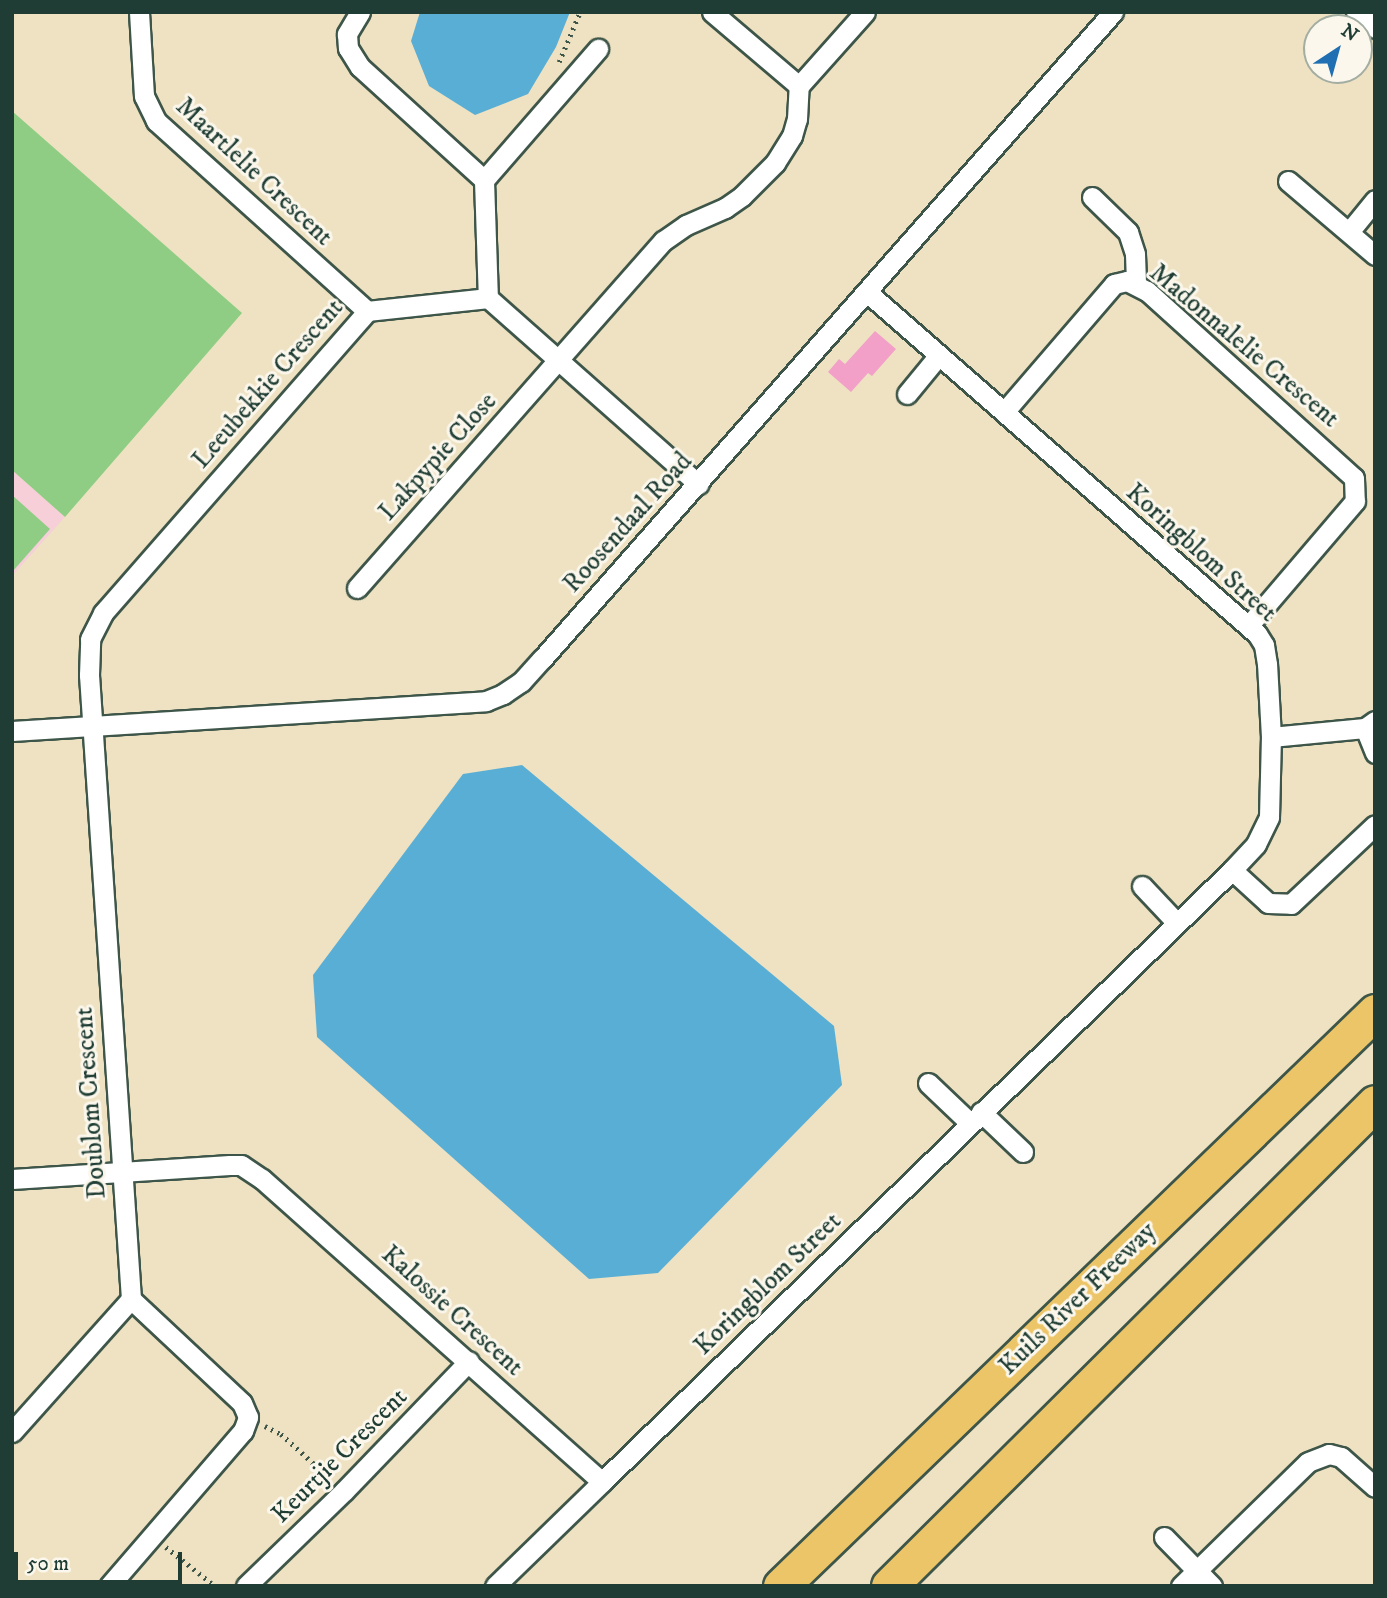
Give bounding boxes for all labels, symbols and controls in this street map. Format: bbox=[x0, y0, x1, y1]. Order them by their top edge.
north arrow bbox=[1303, 14, 1373, 84]
text: N bbox=[1336, 19, 1363, 47]
street label: Maartlelie Crescent bbox=[169, 91, 339, 253]
street label: Madonnalelie Crescent bbox=[1143, 258, 1345, 434]
street label: Leeubekkie Crescent bbox=[186, 293, 350, 475]
street label: Lakpypie Close bbox=[372, 387, 504, 527]
street label: Roosendaal Road bbox=[557, 447, 699, 599]
street label: Koringblom Street bbox=[1119, 477, 1283, 629]
street label: Doublom Crescent bbox=[69, 1006, 113, 1200]
street label: Koringblom Street bbox=[688, 1206, 848, 1362]
street label: Kuils River Freeway bbox=[993, 1216, 1163, 1382]
street label: Kalossie Crescent bbox=[375, 1239, 529, 1383]
street label: Keurtjie Crescent bbox=[266, 1382, 414, 1530]
scale bar bbox=[18, 1538, 186, 1582]
text: 50 m bbox=[27, 1551, 69, 1577]

